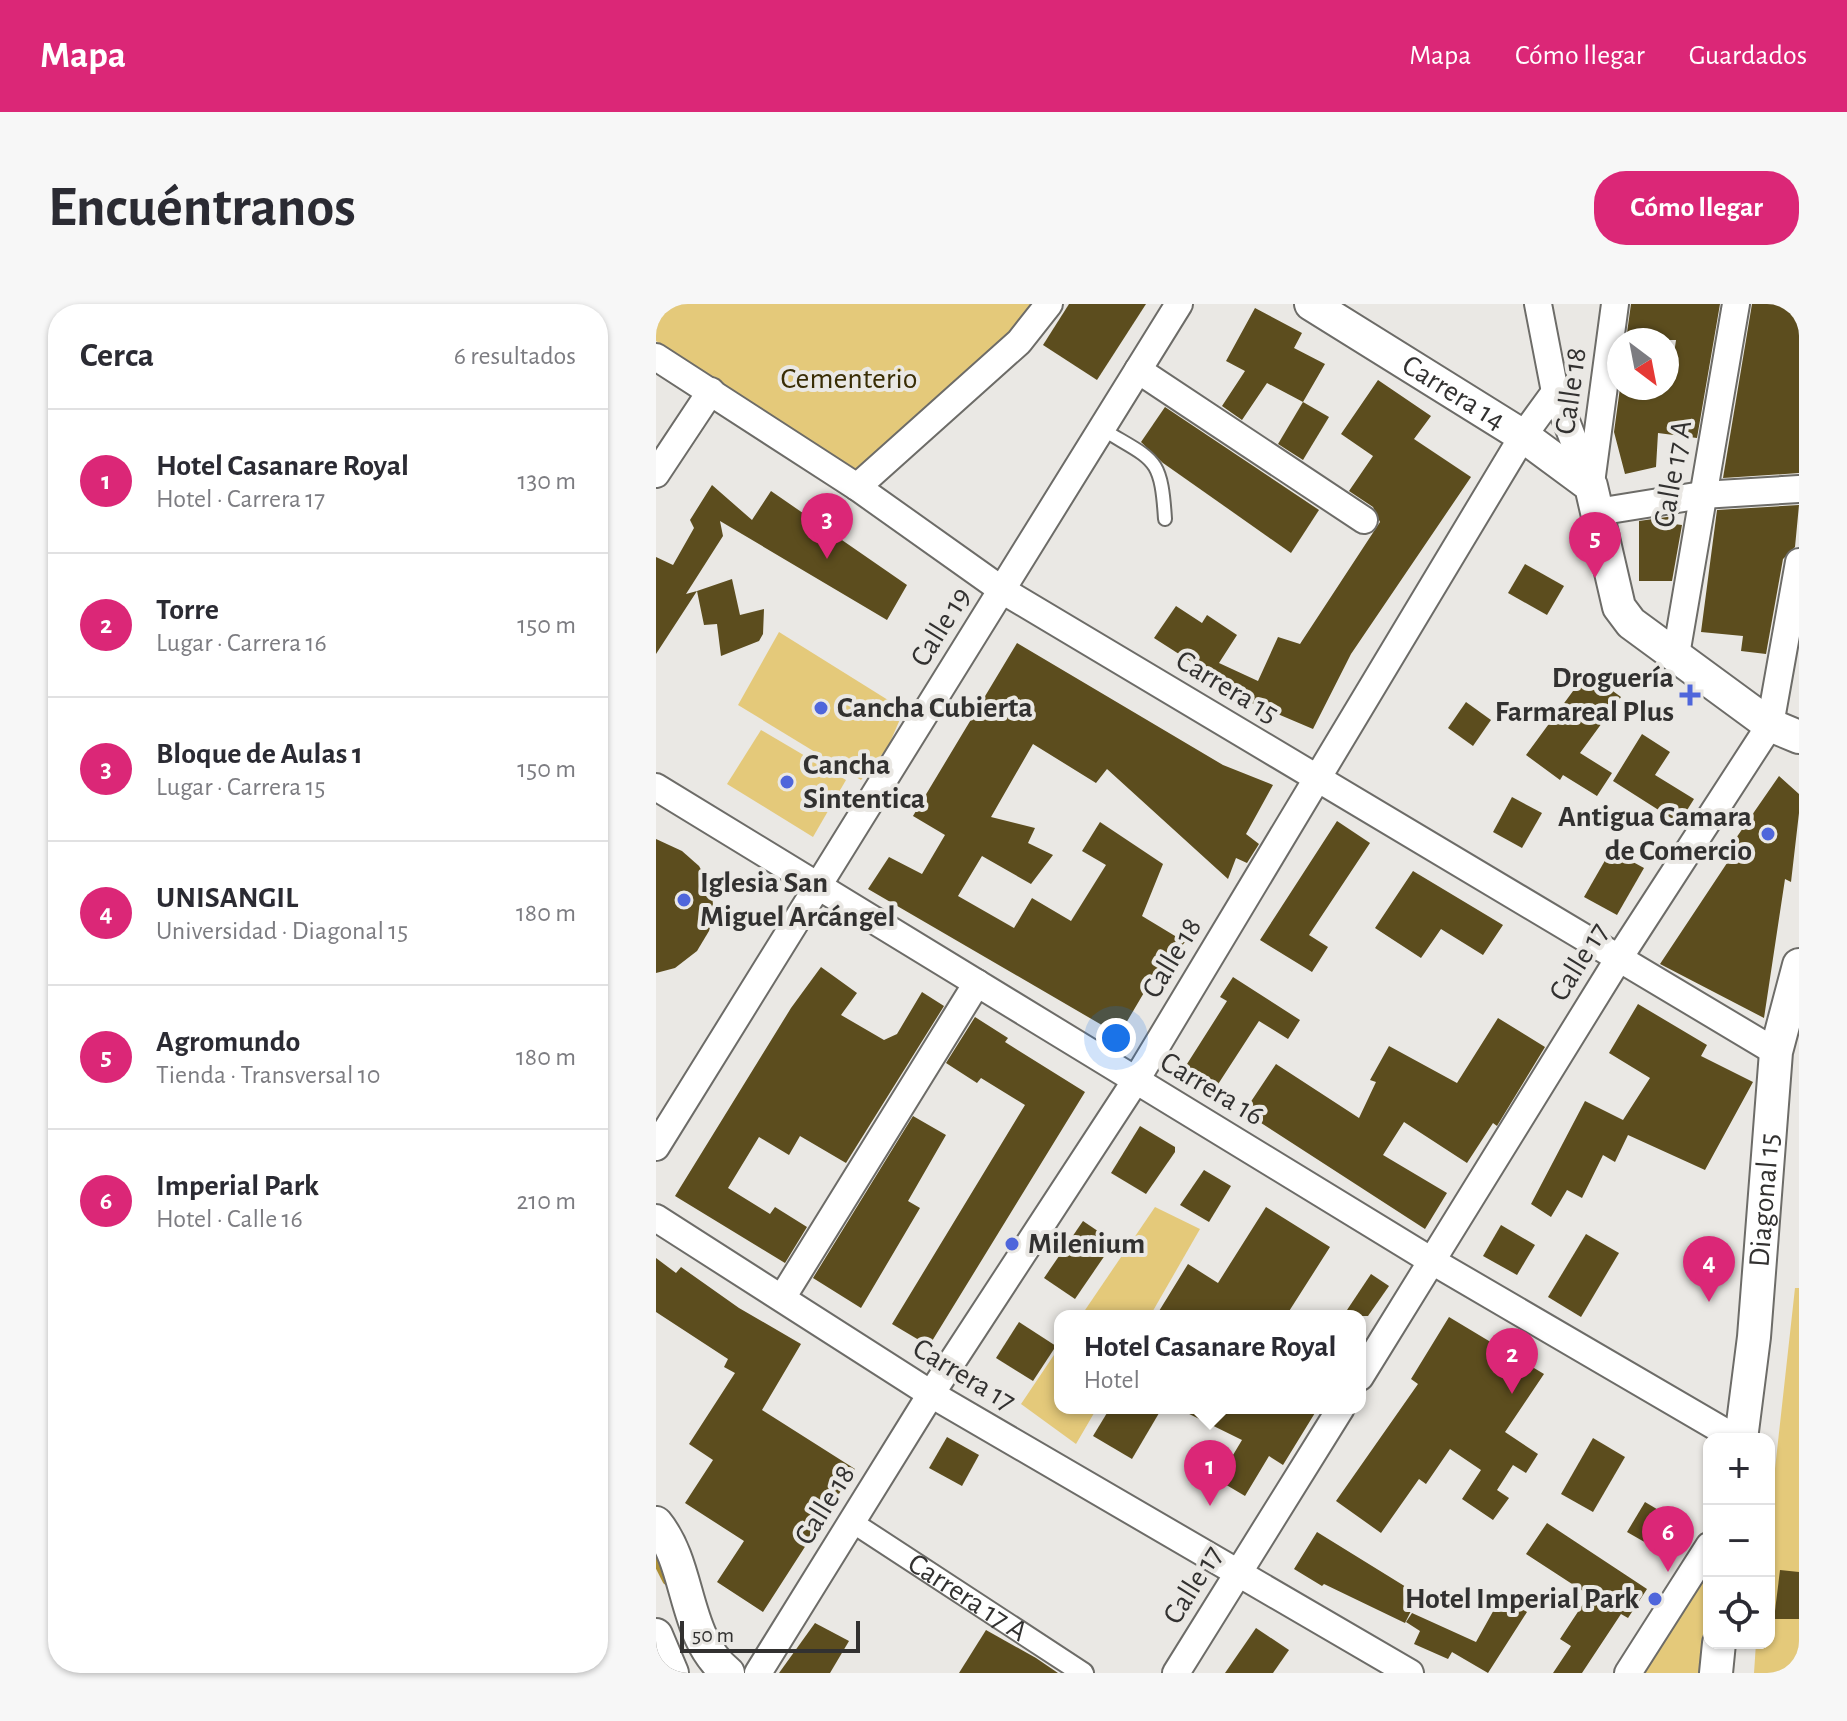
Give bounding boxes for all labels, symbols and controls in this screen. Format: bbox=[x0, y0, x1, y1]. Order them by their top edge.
text: Mapa bbox=[40, 37, 126, 75]
text: Mapa bbox=[1409, 42, 1471, 70]
text: Cómo llegar bbox=[1515, 42, 1645, 70]
text: Guardados bbox=[1689, 42, 1807, 70]
button: Cómo llegar bbox=[1594, 171, 1799, 245]
text: Encuéntranos bbox=[48, 180, 356, 236]
north arrow bbox=[1607, 328, 1679, 400]
text: Cerca bbox=[80, 339, 154, 373]
text: 6 resultados bbox=[454, 343, 576, 369]
street label: Calle 18 bbox=[1550, 346, 1592, 436]
street label: Carrera 14 bbox=[1397, 350, 1511, 436]
park label: Cementerio bbox=[781, 364, 917, 394]
street label: Calle 17 A bbox=[1649, 418, 1697, 530]
text: Hotel Casanare Royal bbox=[156, 451, 409, 481]
text: 1 bbox=[101, 468, 111, 494]
text: 130 m bbox=[518, 468, 576, 494]
text: Hotel · Carrera 17 bbox=[156, 486, 325, 512]
pin: 3 bbox=[801, 493, 853, 559]
pin: 5 bbox=[1569, 512, 1621, 578]
street label: Calle 19 bbox=[905, 582, 977, 672]
text: Torre bbox=[156, 595, 219, 625]
text: 2 bbox=[100, 612, 112, 638]
text: 150 m bbox=[517, 612, 576, 638]
text: Lugar · Carrera 16 bbox=[156, 630, 327, 656]
street label: Carrera 15 bbox=[1171, 645, 1283, 729]
place label: Droguería Farmareal Plus bbox=[1495, 663, 1674, 727]
marker: Droguería Farmareal Plus bbox=[1681, 686, 1699, 704]
place label: Cancha Cubierta bbox=[837, 693, 1033, 723]
marker: Cancha Cubierta bbox=[812, 699, 830, 717]
text: Bloque de Aulas 1 bbox=[156, 739, 363, 769]
place label: Cancha Sintentica bbox=[803, 750, 925, 814]
text: 3 bbox=[100, 756, 112, 782]
text: 150 m bbox=[517, 756, 576, 782]
marker: Cancha Sintentica bbox=[778, 773, 796, 791]
text: Lugar · Carrera 15 bbox=[156, 774, 325, 800]
place label: Antigua Camara de Comercio bbox=[1558, 802, 1752, 866]
marker: Antigua Camara de Comercio bbox=[1759, 825, 1777, 843]
place label: Iglesia San Miguel Arcángel bbox=[700, 868, 895, 932]
text: UNISANGIL bbox=[156, 883, 298, 913]
marker: Iglesia San Miguel Arcángel bbox=[675, 891, 693, 909]
text: 4 bbox=[99, 900, 113, 926]
text: 180 m bbox=[516, 900, 576, 926]
street label: Calle 18 bbox=[1137, 913, 1207, 1003]
text: Universidad · Diagonal 15 bbox=[156, 918, 408, 944]
street label: Calle 17 bbox=[1544, 918, 1614, 1006]
your location bbox=[1096, 1018, 1136, 1058]
text: Agromundo bbox=[156, 1027, 300, 1057]
text: 5 bbox=[100, 1044, 112, 1070]
text: 180 m bbox=[516, 1044, 576, 1070]
street label: Carrera 16 bbox=[1155, 1047, 1269, 1131]
text: Tienda · Transversal 10 bbox=[156, 1062, 380, 1088]
street label: Diagonal 15 bbox=[1744, 1132, 1785, 1268]
text: Imperial Park bbox=[156, 1171, 319, 1201]
text: 6 bbox=[100, 1188, 112, 1214]
text: 210 m bbox=[516, 1188, 576, 1214]
text: Hotel · Calle 16 bbox=[156, 1206, 303, 1232]
place label: Milenium bbox=[1028, 1229, 1145, 1259]
marker: Milenium bbox=[1003, 1235, 1021, 1253]
pin: 4 bbox=[1683, 1236, 1735, 1302]
popup bbox=[1054, 1310, 1366, 1414]
pin: 2 bbox=[1486, 1328, 1538, 1394]
text: Hotel Casanare Royal bbox=[1084, 1332, 1336, 1362]
street label: Carrera 17 bbox=[908, 1333, 1020, 1417]
text: Hotel bbox=[1084, 1367, 1140, 1393]
map controls bbox=[1703, 1433, 1775, 1649]
button: + bbox=[1703, 1433, 1775, 1505]
pin: 1 bbox=[1184, 1440, 1236, 1506]
street label: Calle 18 bbox=[789, 1460, 861, 1550]
button: − bbox=[1703, 1505, 1775, 1577]
pin: 6 bbox=[1642, 1506, 1694, 1572]
street label: Calle 17 bbox=[1158, 1541, 1228, 1629]
street label: Carrera 17 A bbox=[902, 1548, 1033, 1647]
button: locate bbox=[1703, 1577, 1775, 1649]
place label: Hotel Imperial Park bbox=[1405, 1584, 1639, 1614]
marker: Hotel Imperial Park bbox=[1646, 1590, 1664, 1608]
scale bar bbox=[680, 1617, 860, 1653]
text: 50 m bbox=[692, 1624, 734, 1646]

